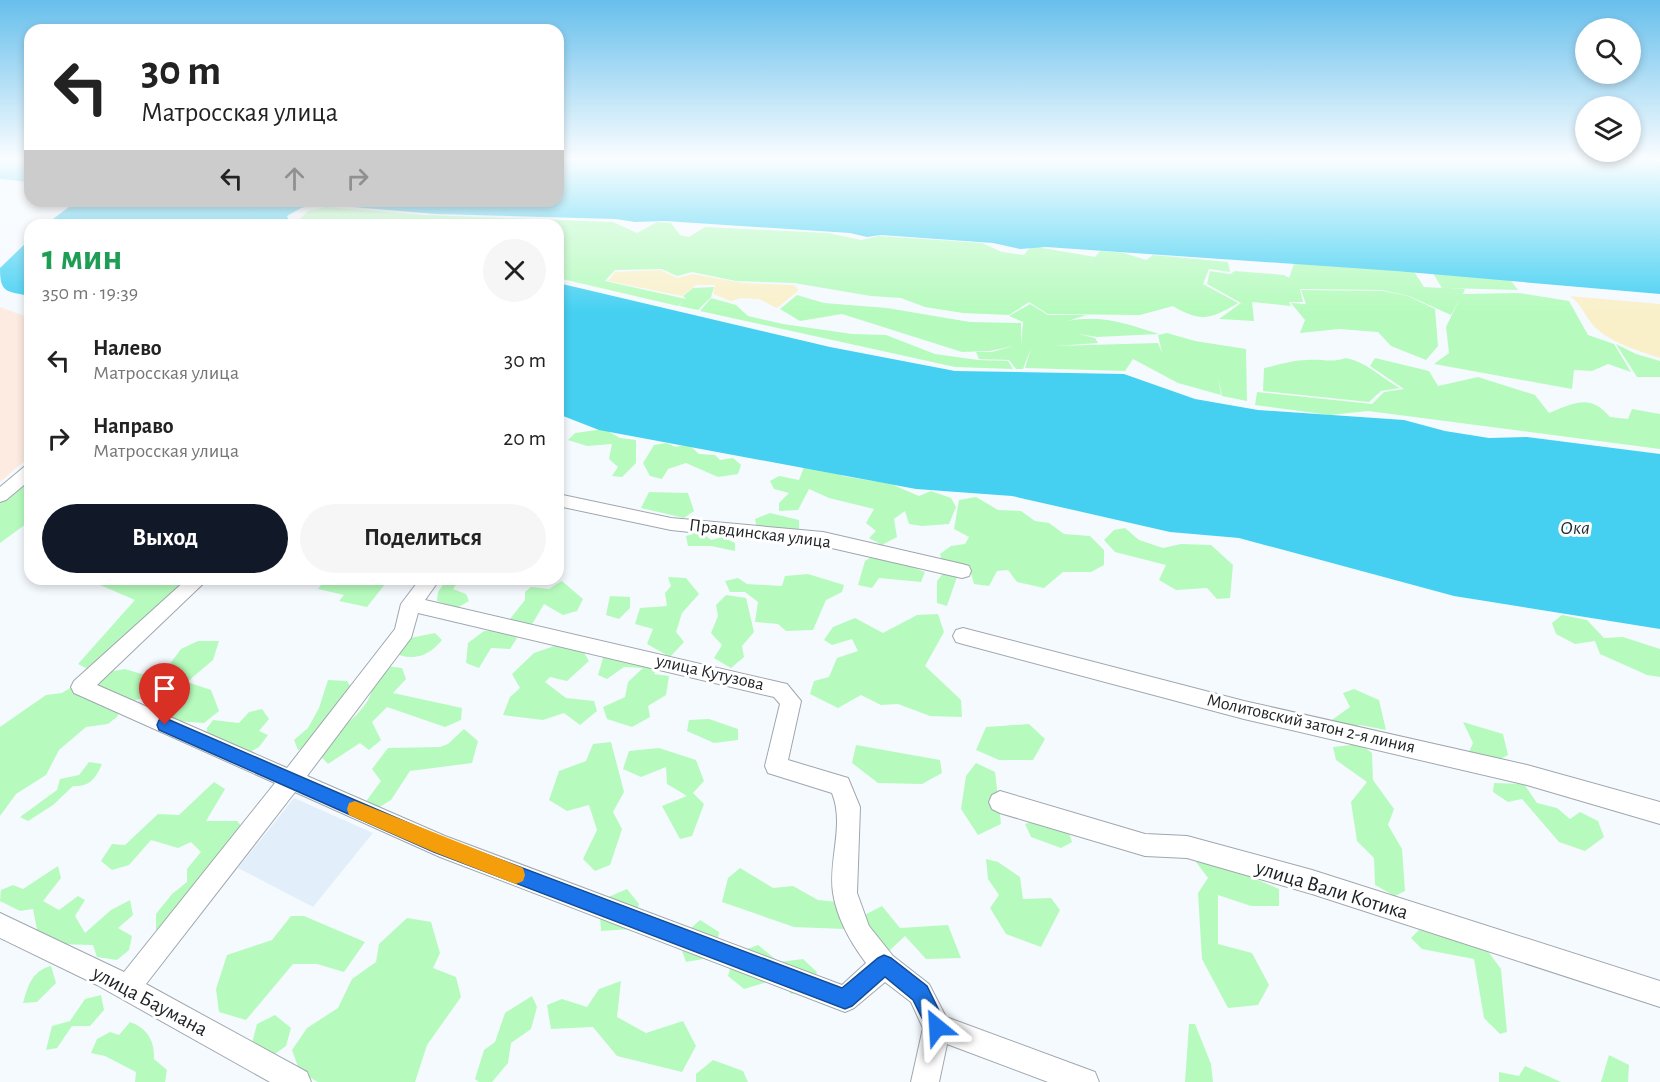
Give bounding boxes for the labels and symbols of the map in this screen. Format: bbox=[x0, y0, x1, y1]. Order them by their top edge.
street label: Правдинская улица bbox=[688, 516, 832, 552]
water label: Ока bbox=[1560, 518, 1590, 538]
street label: улица Кутузова bbox=[653, 652, 766, 694]
pin bbox=[139, 663, 190, 725]
street label: Молитовский затон 2-я линия bbox=[1205, 691, 1417, 757]
street label: улица Вали Котика bbox=[1252, 857, 1411, 923]
street label: улица Баумана bbox=[88, 961, 211, 1040]
position arrow bbox=[905, 995, 969, 1059]

